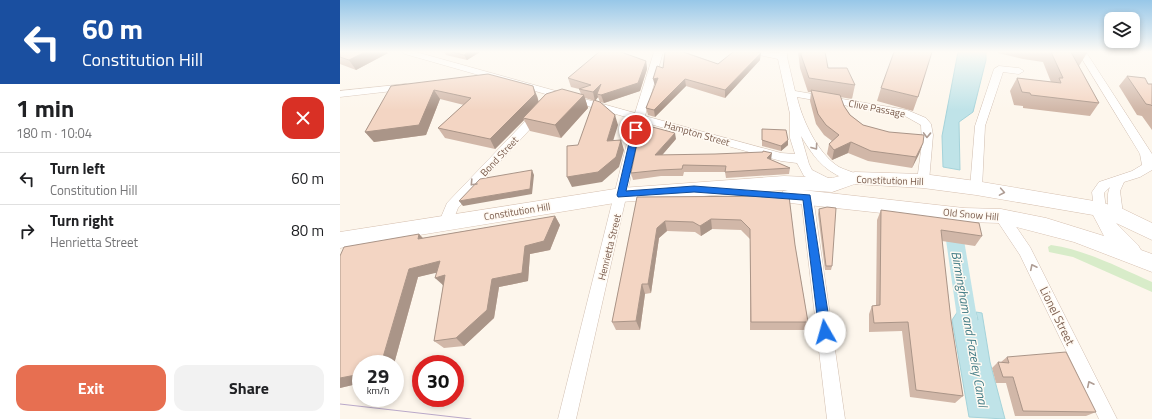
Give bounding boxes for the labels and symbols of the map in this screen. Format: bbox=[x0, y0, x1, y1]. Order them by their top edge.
street label: Clive Passage bbox=[847, 96, 906, 121]
pin bbox=[619, 113, 653, 147]
street label: Hampton Street bbox=[662, 117, 732, 150]
one-way arrow bbox=[923, 132, 931, 138]
street label: Bond Street bbox=[477, 133, 522, 180]
one-way arrow bbox=[810, 143, 818, 150]
street label: Constitution Hill bbox=[856, 172, 924, 189]
one-way arrow bbox=[470, 178, 478, 186]
one-way arrow bbox=[998, 187, 1005, 196]
street label: Constitution Hill bbox=[483, 199, 551, 224]
street label: Old Snow Hill bbox=[943, 205, 999, 224]
street label: Henrietta Street bbox=[594, 212, 625, 282]
water label: Birmingham and Fazeley Canal bbox=[946, 249, 994, 411]
one-way arrow bbox=[1030, 264, 1038, 272]
street label: Lionel Street bbox=[1035, 283, 1080, 349]
position arrow bbox=[804, 311, 846, 353]
speed limit sign: 30 bbox=[412, 355, 464, 407]
one-way arrow bbox=[1087, 381, 1095, 388]

